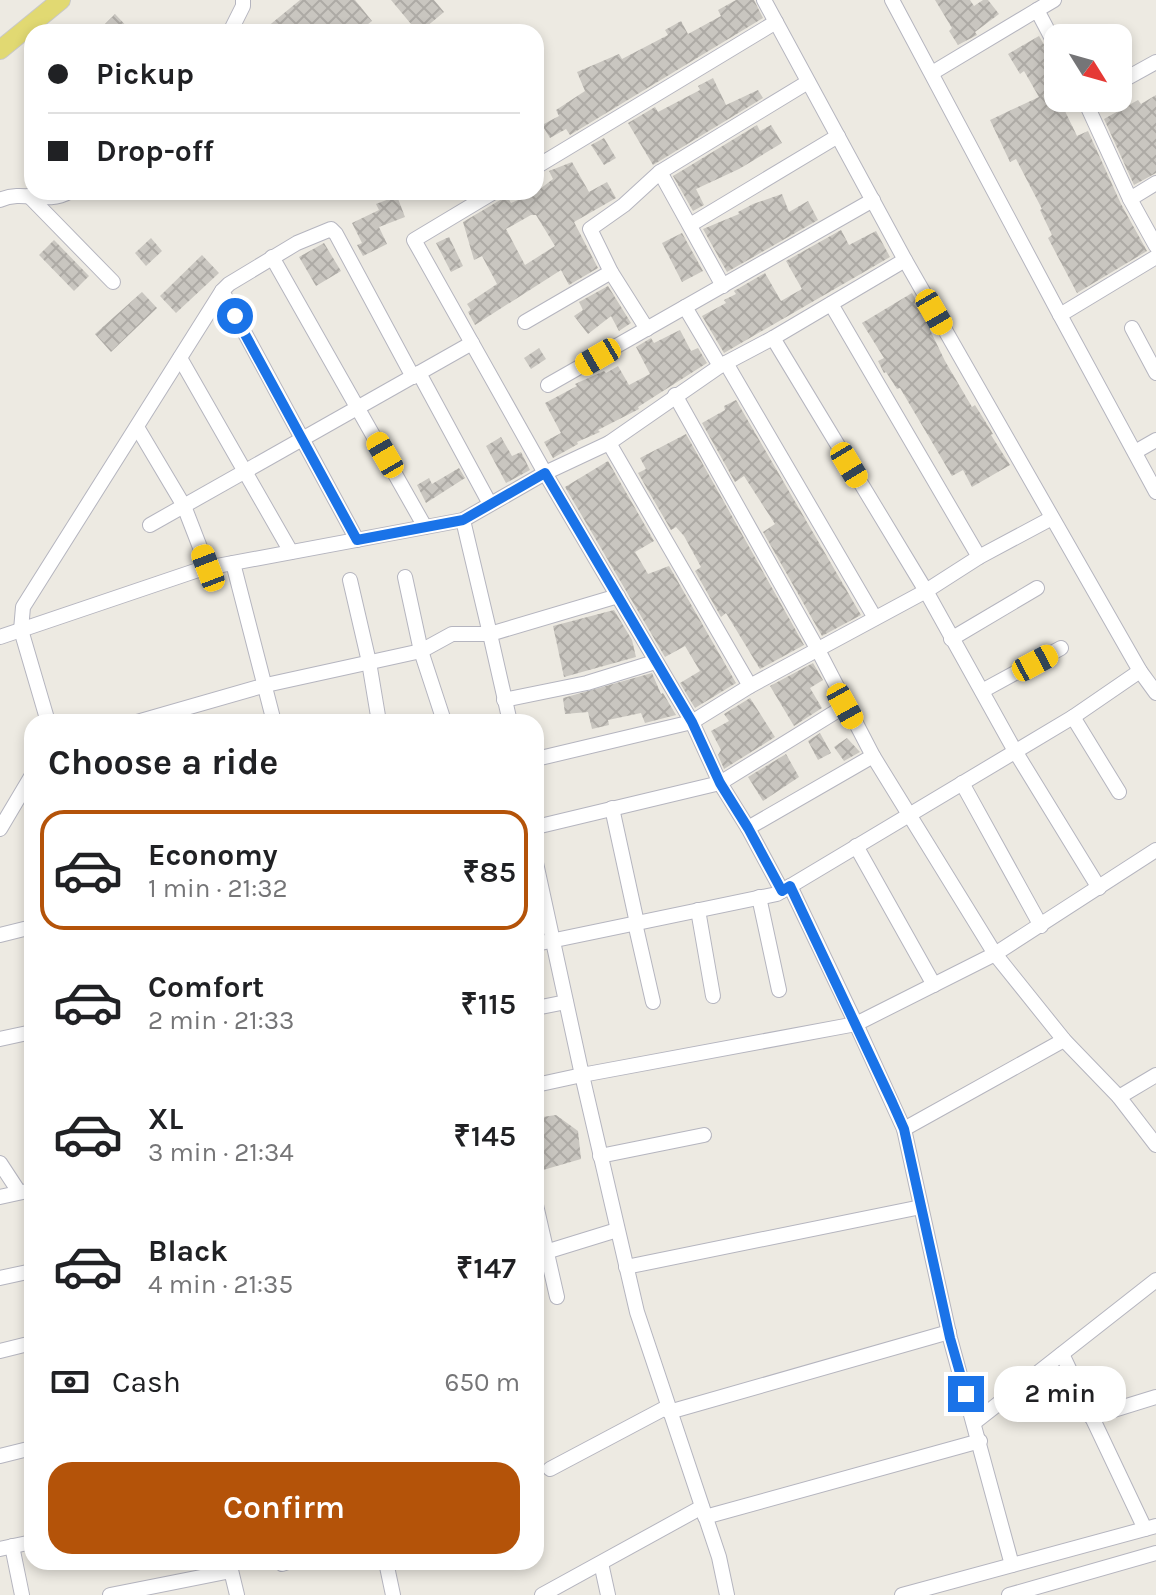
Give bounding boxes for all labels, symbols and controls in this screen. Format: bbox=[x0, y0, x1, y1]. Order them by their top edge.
north arrow bbox=[1044, 24, 1132, 112]
map controls bbox=[1044, 24, 1132, 112]
text: Pickup bbox=[96, 56, 194, 92]
text: Drop-off bbox=[96, 133, 214, 169]
car bbox=[912, 285, 956, 339]
route start bbox=[217, 298, 253, 334]
car bbox=[571, 335, 625, 379]
car bbox=[363, 428, 407, 482]
car bbox=[826, 438, 872, 492]
car bbox=[188, 541, 228, 595]
car bbox=[1008, 641, 1062, 685]
car bbox=[823, 679, 867, 733]
text: Choose a ride bbox=[48, 741, 278, 783]
icon: car bbox=[52, 834, 124, 906]
text: Economy bbox=[148, 837, 278, 873]
text: ₹85 bbox=[462, 854, 516, 890]
text: 1 min · 21:32 bbox=[148, 873, 288, 904]
icon: car bbox=[52, 966, 124, 1038]
text: Comfort bbox=[148, 969, 264, 1005]
text: ₹115 bbox=[461, 986, 516, 1022]
text: 2 min · 21:33 bbox=[148, 1005, 294, 1036]
icon: car bbox=[52, 1098, 124, 1170]
text: XL bbox=[148, 1101, 183, 1137]
text: ₹145 bbox=[453, 1118, 516, 1154]
text: 3 min · 21:34 bbox=[148, 1137, 294, 1168]
icon: car bbox=[52, 1230, 124, 1302]
text: Black bbox=[148, 1233, 228, 1269]
text: ₹147 bbox=[456, 1250, 516, 1286]
text: 4 min · 21:35 bbox=[148, 1269, 293, 1300]
icon: cash bbox=[48, 1360, 92, 1404]
text: Cash bbox=[112, 1364, 181, 1400]
callout: 2 min bbox=[994, 1366, 1126, 1422]
text: 650 m bbox=[445, 1367, 520, 1398]
route end bbox=[948, 1376, 984, 1412]
text: 2 min bbox=[1025, 1378, 1095, 1409]
button: Confirm bbox=[48, 1462, 520, 1554]

